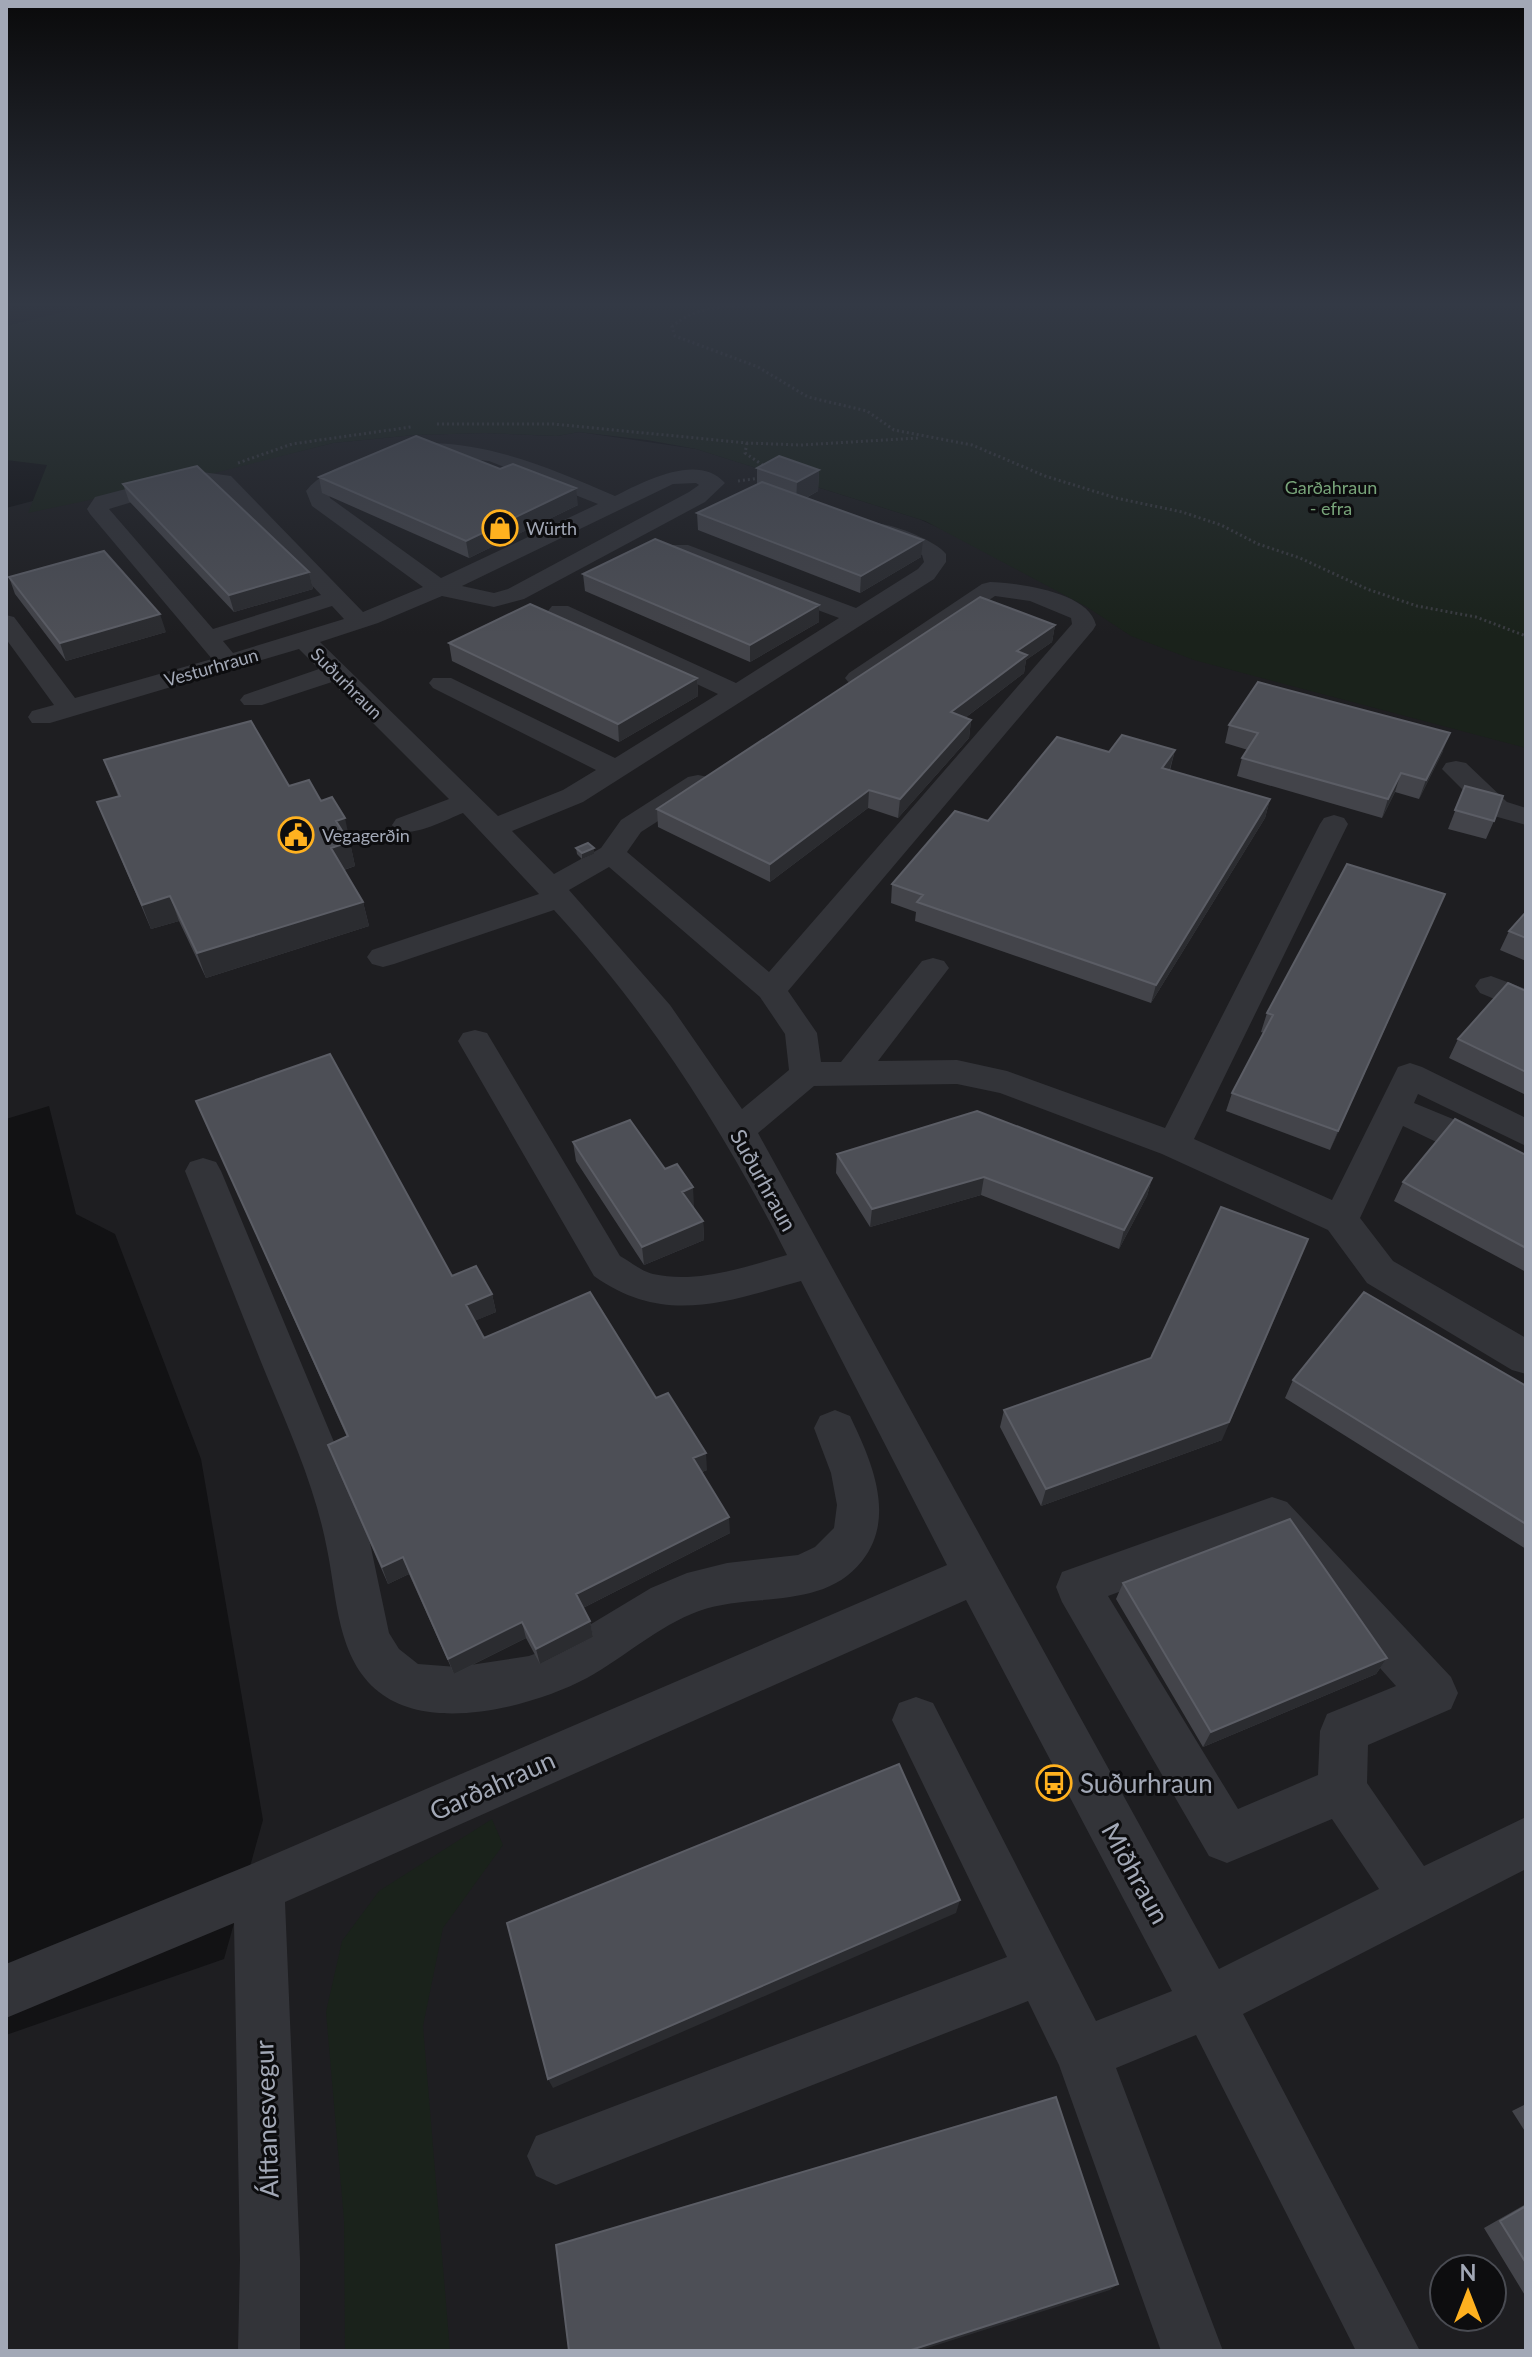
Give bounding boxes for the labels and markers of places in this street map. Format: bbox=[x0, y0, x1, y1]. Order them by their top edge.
shop icon: Würth bbox=[481, 509, 519, 547]
place label: Würth bbox=[526, 517, 577, 539]
public building icon: Vegagerðin bbox=[277, 816, 315, 854]
place label: Vegagerðin bbox=[322, 824, 410, 846]
bus stop icon: Suðurhraun bbox=[1035, 1764, 1073, 1802]
place label: Suðurhraun bbox=[1080, 1767, 1213, 1799]

